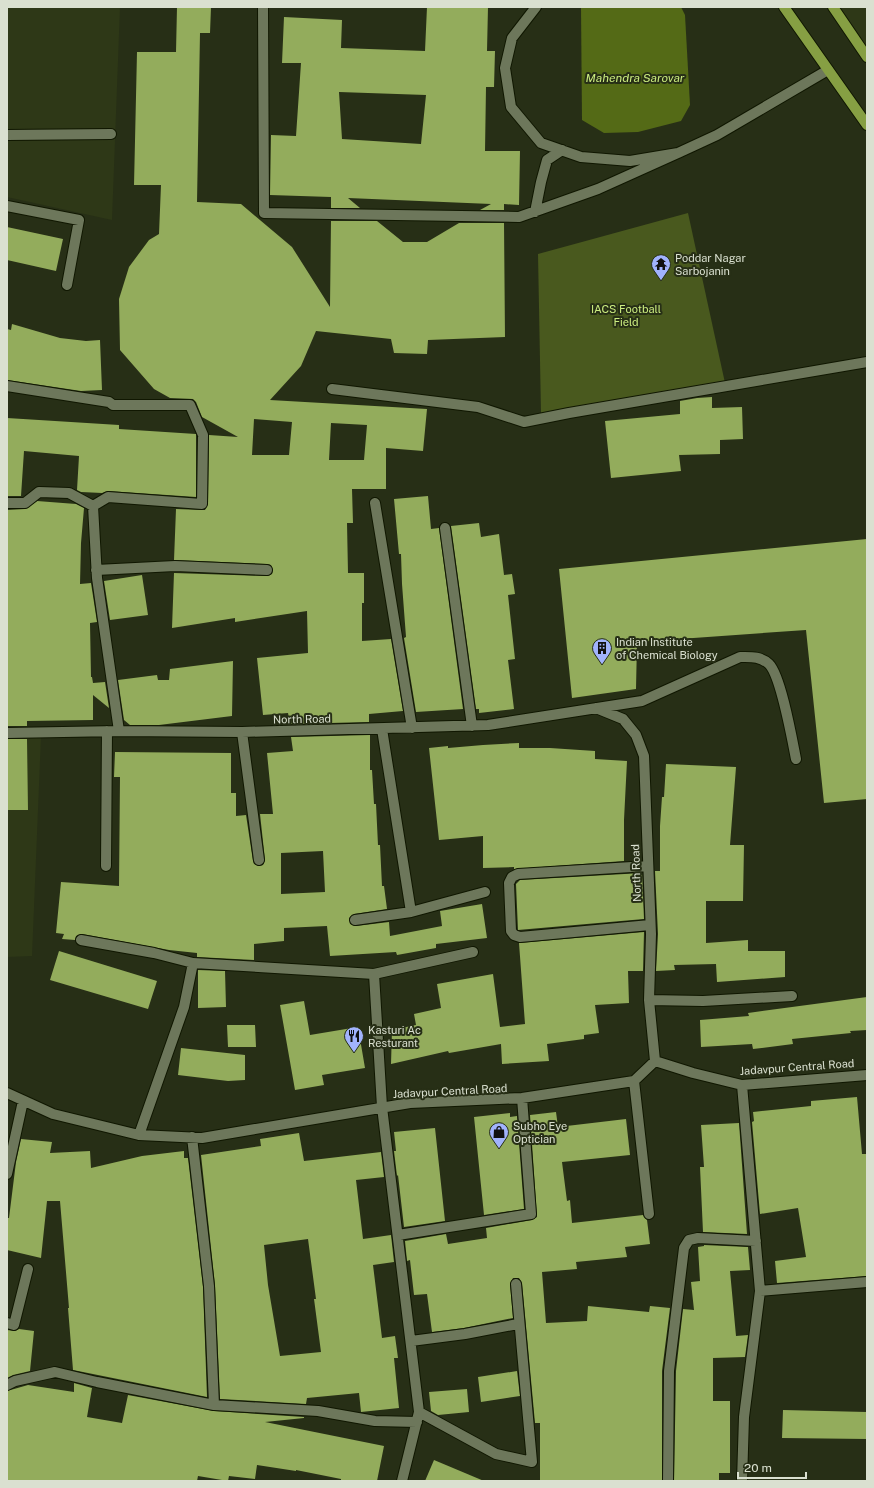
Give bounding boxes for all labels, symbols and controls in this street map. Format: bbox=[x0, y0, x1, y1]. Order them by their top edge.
water label: Mahendra Sarovar bbox=[586, 71, 685, 85]
place label: Poddar Nagar Sarbojanin bbox=[675, 252, 746, 277]
temple icon: Poddar Nagar Sarbojanin bbox=[650, 253, 672, 281]
park label: IACS Football Field bbox=[591, 303, 661, 328]
place label: Indian Institute of Chemical Biology bbox=[616, 636, 718, 661]
building icon: Indian Institute of Chemical Biology bbox=[591, 637, 613, 665]
street label: North Road bbox=[273, 712, 331, 726]
street label: North Road bbox=[629, 844, 643, 902]
place label: Kasturi Ac Resturant bbox=[368, 1024, 421, 1049]
restaurant icon: Kasturi Ac Resturant bbox=[343, 1025, 365, 1053]
street label: Jadavpur Central Road bbox=[739, 1057, 855, 1077]
street label: Jadavpur Central Road bbox=[392, 1082, 508, 1100]
place label: Subho Eye Optician bbox=[513, 1120, 567, 1145]
shop icon: Subho Eye Optician bbox=[488, 1121, 510, 1149]
scale bar bbox=[738, 1454, 806, 1480]
text: 20 m bbox=[744, 1461, 772, 1475]

